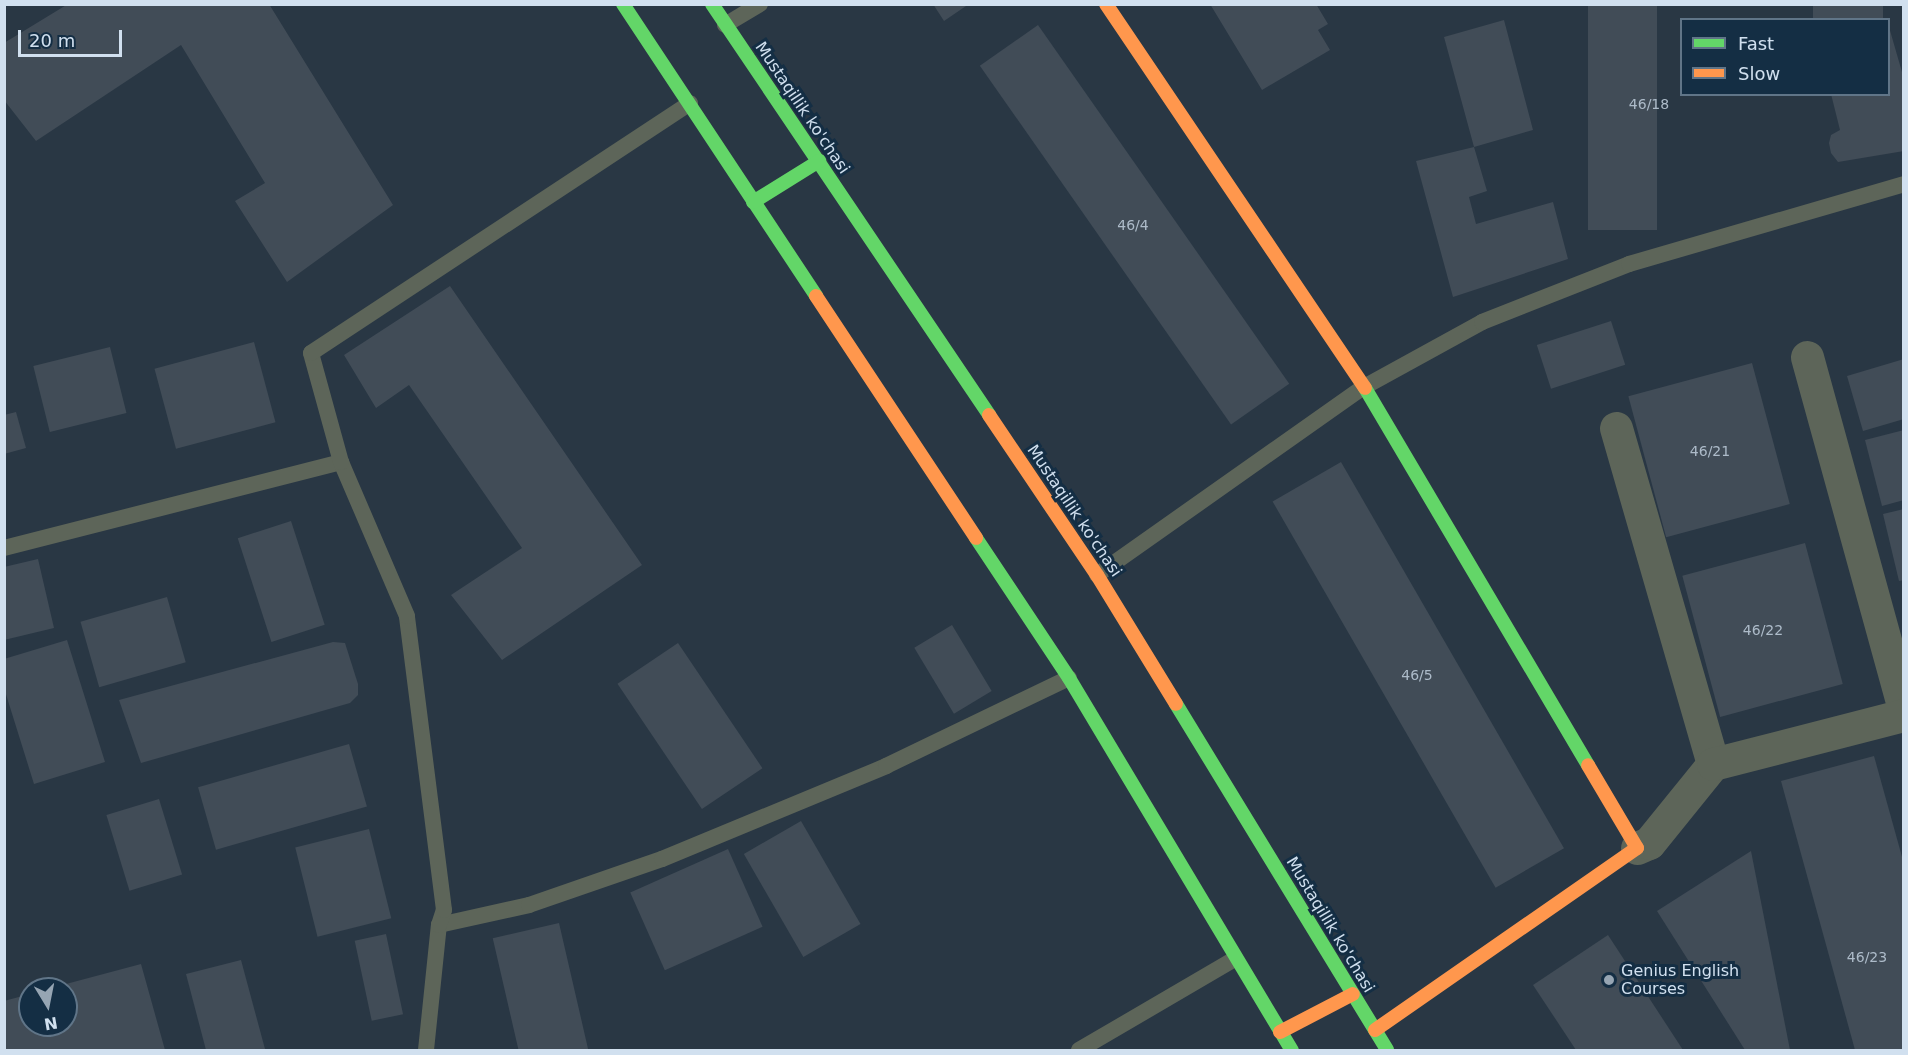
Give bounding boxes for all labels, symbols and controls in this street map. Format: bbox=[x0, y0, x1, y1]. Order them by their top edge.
scale bar bbox=[21, 18, 124, 56]
legend bbox=[1680, 18, 1890, 96]
text: 20 m bbox=[29, 30, 75, 51]
text: Fast bbox=[1738, 33, 1774, 54]
street label: Mustaqillik ko'chasi bbox=[751, 38, 853, 178]
text: Slow bbox=[1738, 63, 1780, 84]
house number: 46/18 bbox=[1629, 96, 1669, 112]
house number: 46/4 bbox=[1117, 217, 1149, 233]
street label: Mustaqillik ko'chasi bbox=[1023, 441, 1125, 581]
house number: 46/21 bbox=[1690, 443, 1730, 459]
house number: 46/22 bbox=[1743, 622, 1783, 638]
house number: 46/5 bbox=[1401, 667, 1433, 683]
street label: Mustaqillik ko'chasi bbox=[1282, 854, 1378, 996]
house number: 46/23 bbox=[1847, 949, 1887, 965]
place label: Genius English Courses bbox=[1621, 961, 1739, 999]
marker: Genius English Courses bbox=[1602, 973, 1616, 987]
north arrow bbox=[18, 977, 78, 1037]
text: N bbox=[43, 1013, 59, 1034]

